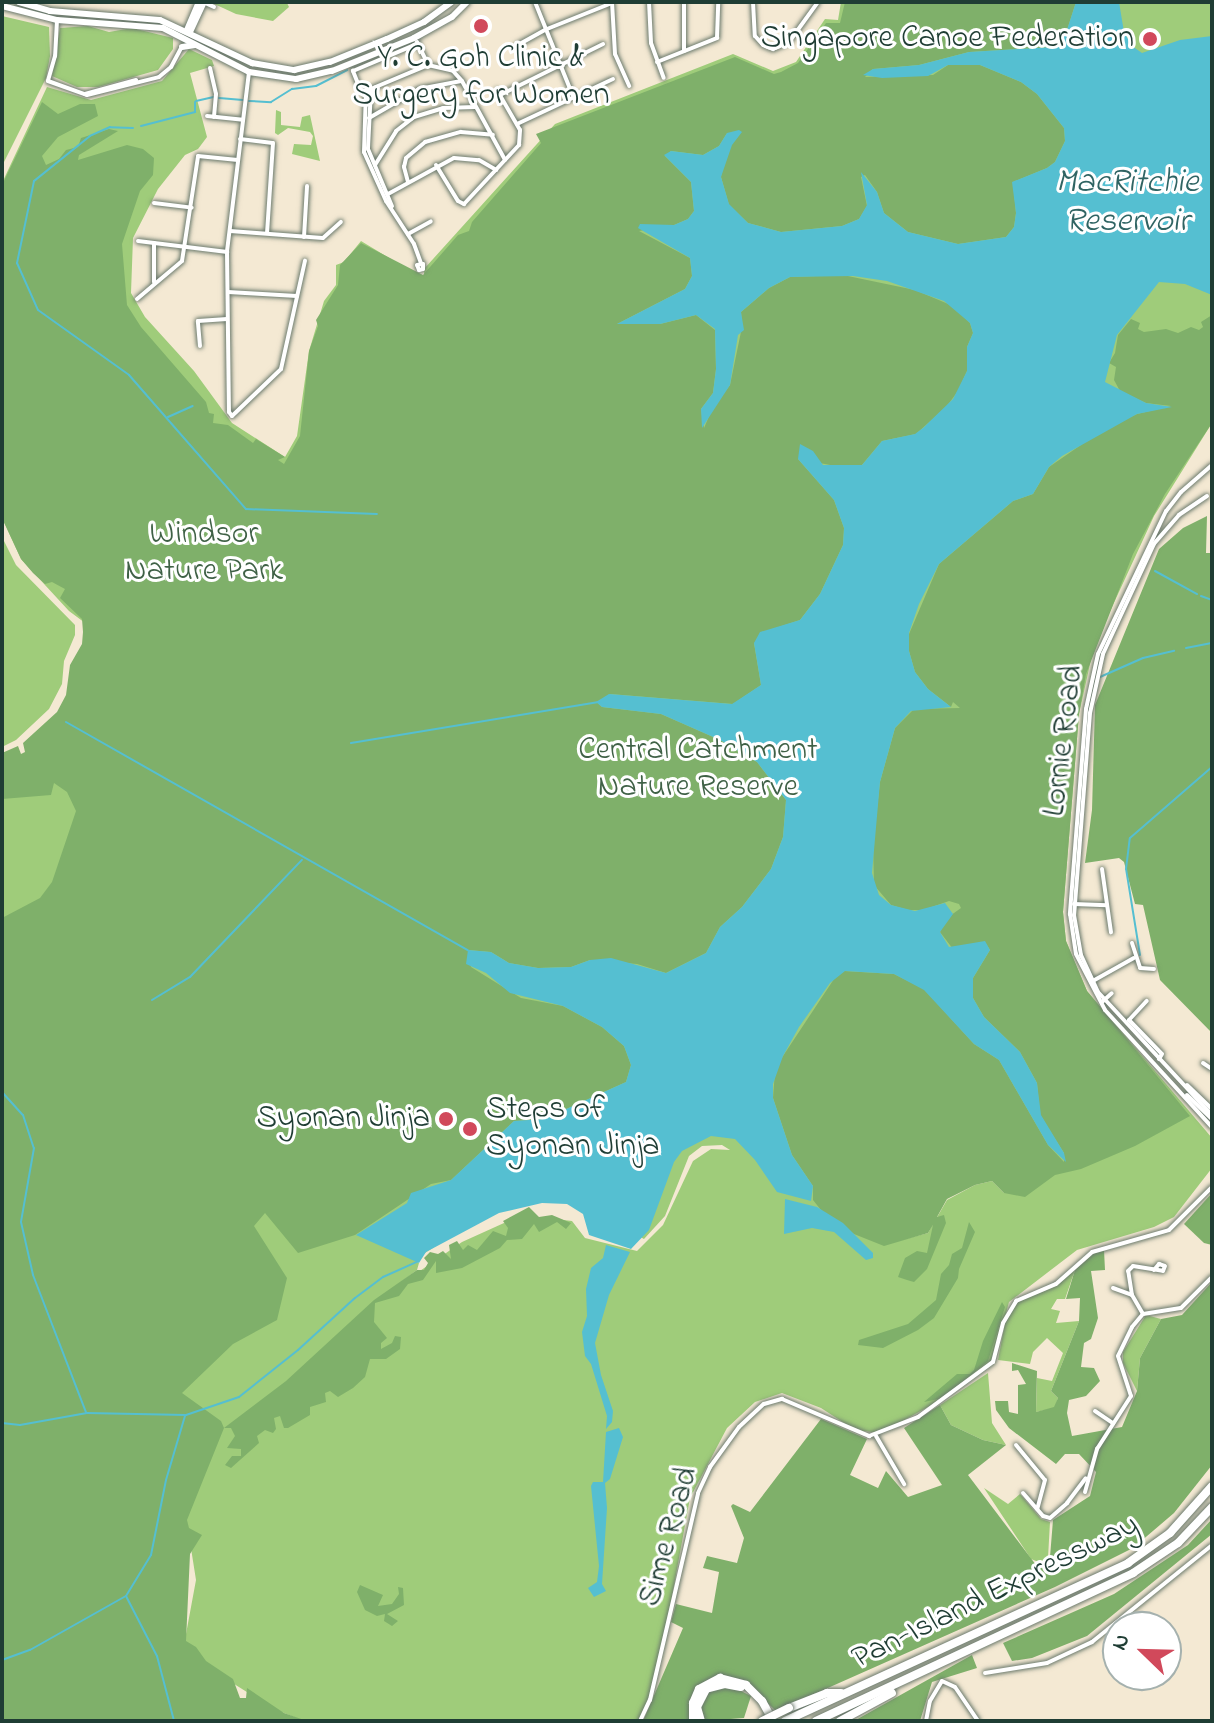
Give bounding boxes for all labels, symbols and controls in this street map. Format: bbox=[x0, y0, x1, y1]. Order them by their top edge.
marker: Y. C. Goh Clinic & Surgery for Women bbox=[470, 15, 492, 37]
place label: Singapore Canoe Federation bbox=[761, 20, 1134, 58]
marker: Singapore Canoe Federation bbox=[1141, 30, 1159, 48]
place label: Y. C. Goh Clinic & Surgery for Women bbox=[353, 41, 609, 116]
water label: MacRitchie Reservoir bbox=[1055, 163, 1199, 242]
park label: Windsor Nature Park bbox=[125, 517, 283, 592]
street label: Lornie Road bbox=[1037, 663, 1093, 819]
park label: Central Catchment Nature Reserve bbox=[578, 733, 818, 808]
place label: Steps of Syonan Jinja bbox=[486, 1092, 660, 1167]
place label: Syonan Jinja bbox=[256, 1100, 430, 1138]
marker: Syonan Jinja bbox=[437, 1110, 455, 1128]
marker: Steps of Syonan Jinja bbox=[461, 1120, 479, 1138]
street label: Sime Road bbox=[632, 1463, 708, 1611]
street label: Pan-Island Expressway bbox=[847, 1507, 1145, 1679]
north arrow bbox=[1102, 1611, 1182, 1691]
text: N bbox=[1104, 1629, 1139, 1656]

